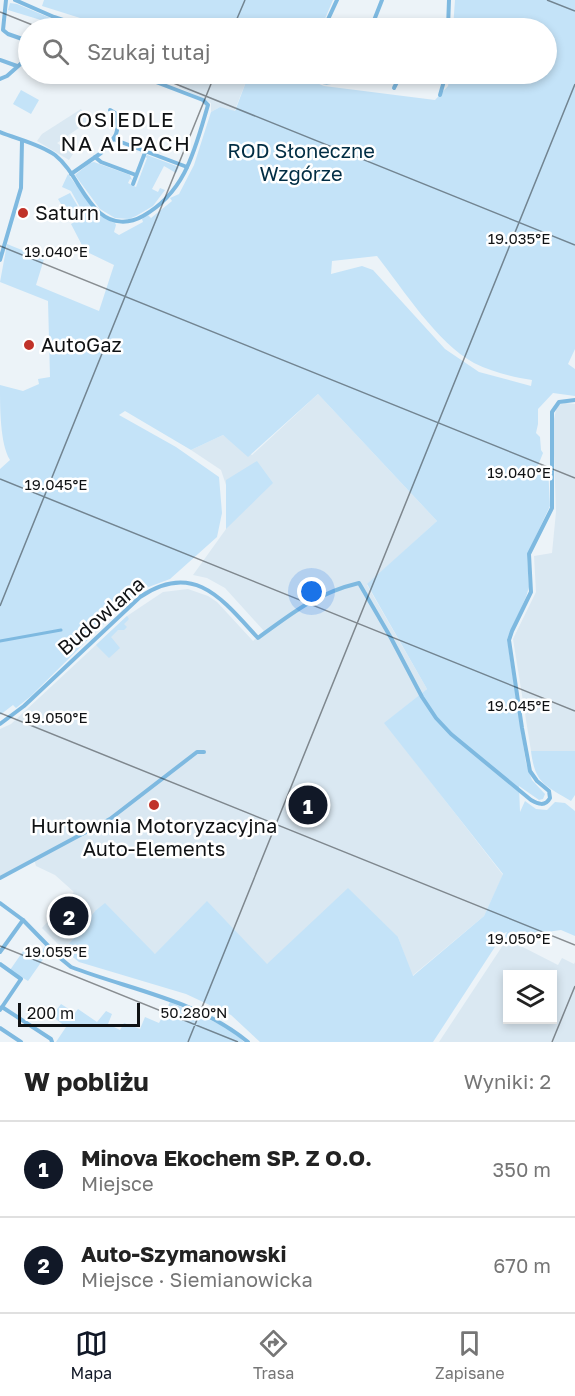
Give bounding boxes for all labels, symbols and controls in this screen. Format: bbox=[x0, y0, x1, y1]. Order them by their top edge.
search box bbox=[18, 18, 557, 84]
icon: search bbox=[39, 35, 72, 68]
text: Szukaj tutaj bbox=[87, 38, 211, 65]
district label: OSIEDLE NA ALPACH bbox=[61, 106, 191, 156]
park label: ROD Słoneczne Wzgórze bbox=[227, 138, 375, 185]
place label: Saturn bbox=[35, 200, 99, 224]
marker: Saturn bbox=[16, 206, 30, 220]
text: 19.035°E bbox=[488, 229, 550, 247]
text: 19.040°E bbox=[24, 242, 88, 260]
place label: AutoGaz bbox=[41, 332, 122, 356]
marker: AutoGaz bbox=[22, 338, 36, 352]
text: 19.040°E bbox=[487, 463, 551, 481]
text: 19.045°E bbox=[24, 475, 88, 493]
street label: Budowlana bbox=[52, 571, 149, 659]
your location bbox=[297, 577, 326, 606]
text: 19.045°E bbox=[487, 696, 551, 714]
text: 19.050°E bbox=[24, 708, 88, 726]
pin: 1 bbox=[288, 782, 328, 828]
marker: Hurtownia Motoryzacyjna Auto-Elements bbox=[147, 798, 161, 812]
place label: Hurtownia Motoryzacyjna Auto-Elements bbox=[31, 813, 277, 860]
pin: 2 bbox=[50, 894, 88, 938]
text: 19.050°E bbox=[487, 929, 551, 947]
text: 19.055°E bbox=[25, 942, 87, 960]
map controls bbox=[503, 970, 557, 1024]
button: layers bbox=[503, 970, 557, 1024]
scale bar bbox=[18, 1000, 140, 1028]
text: 200 m bbox=[27, 1003, 74, 1023]
text: 50.280°N bbox=[161, 1003, 227, 1021]
text: W pobliżu bbox=[24, 1066, 149, 1097]
text: Wyniki: 2 bbox=[464, 1069, 551, 1093]
text: Minova Ekochem SP. Z O.O. bbox=[81, 1144, 372, 1171]
text: 1 bbox=[38, 1157, 49, 1181]
text: 350 m bbox=[493, 1157, 551, 1181]
text: Miejsce bbox=[81, 1171, 154, 1195]
text: Auto-Szymanowski bbox=[81, 1240, 287, 1267]
text: 2 bbox=[37, 1253, 50, 1277]
text: 670 m bbox=[493, 1253, 551, 1277]
text: Miejsce · Siemianowicka bbox=[81, 1267, 313, 1291]
tab: Mapa bbox=[70, 1327, 112, 1383]
tab: Trasa bbox=[253, 1327, 294, 1383]
tab: Zapisane bbox=[435, 1327, 505, 1383]

